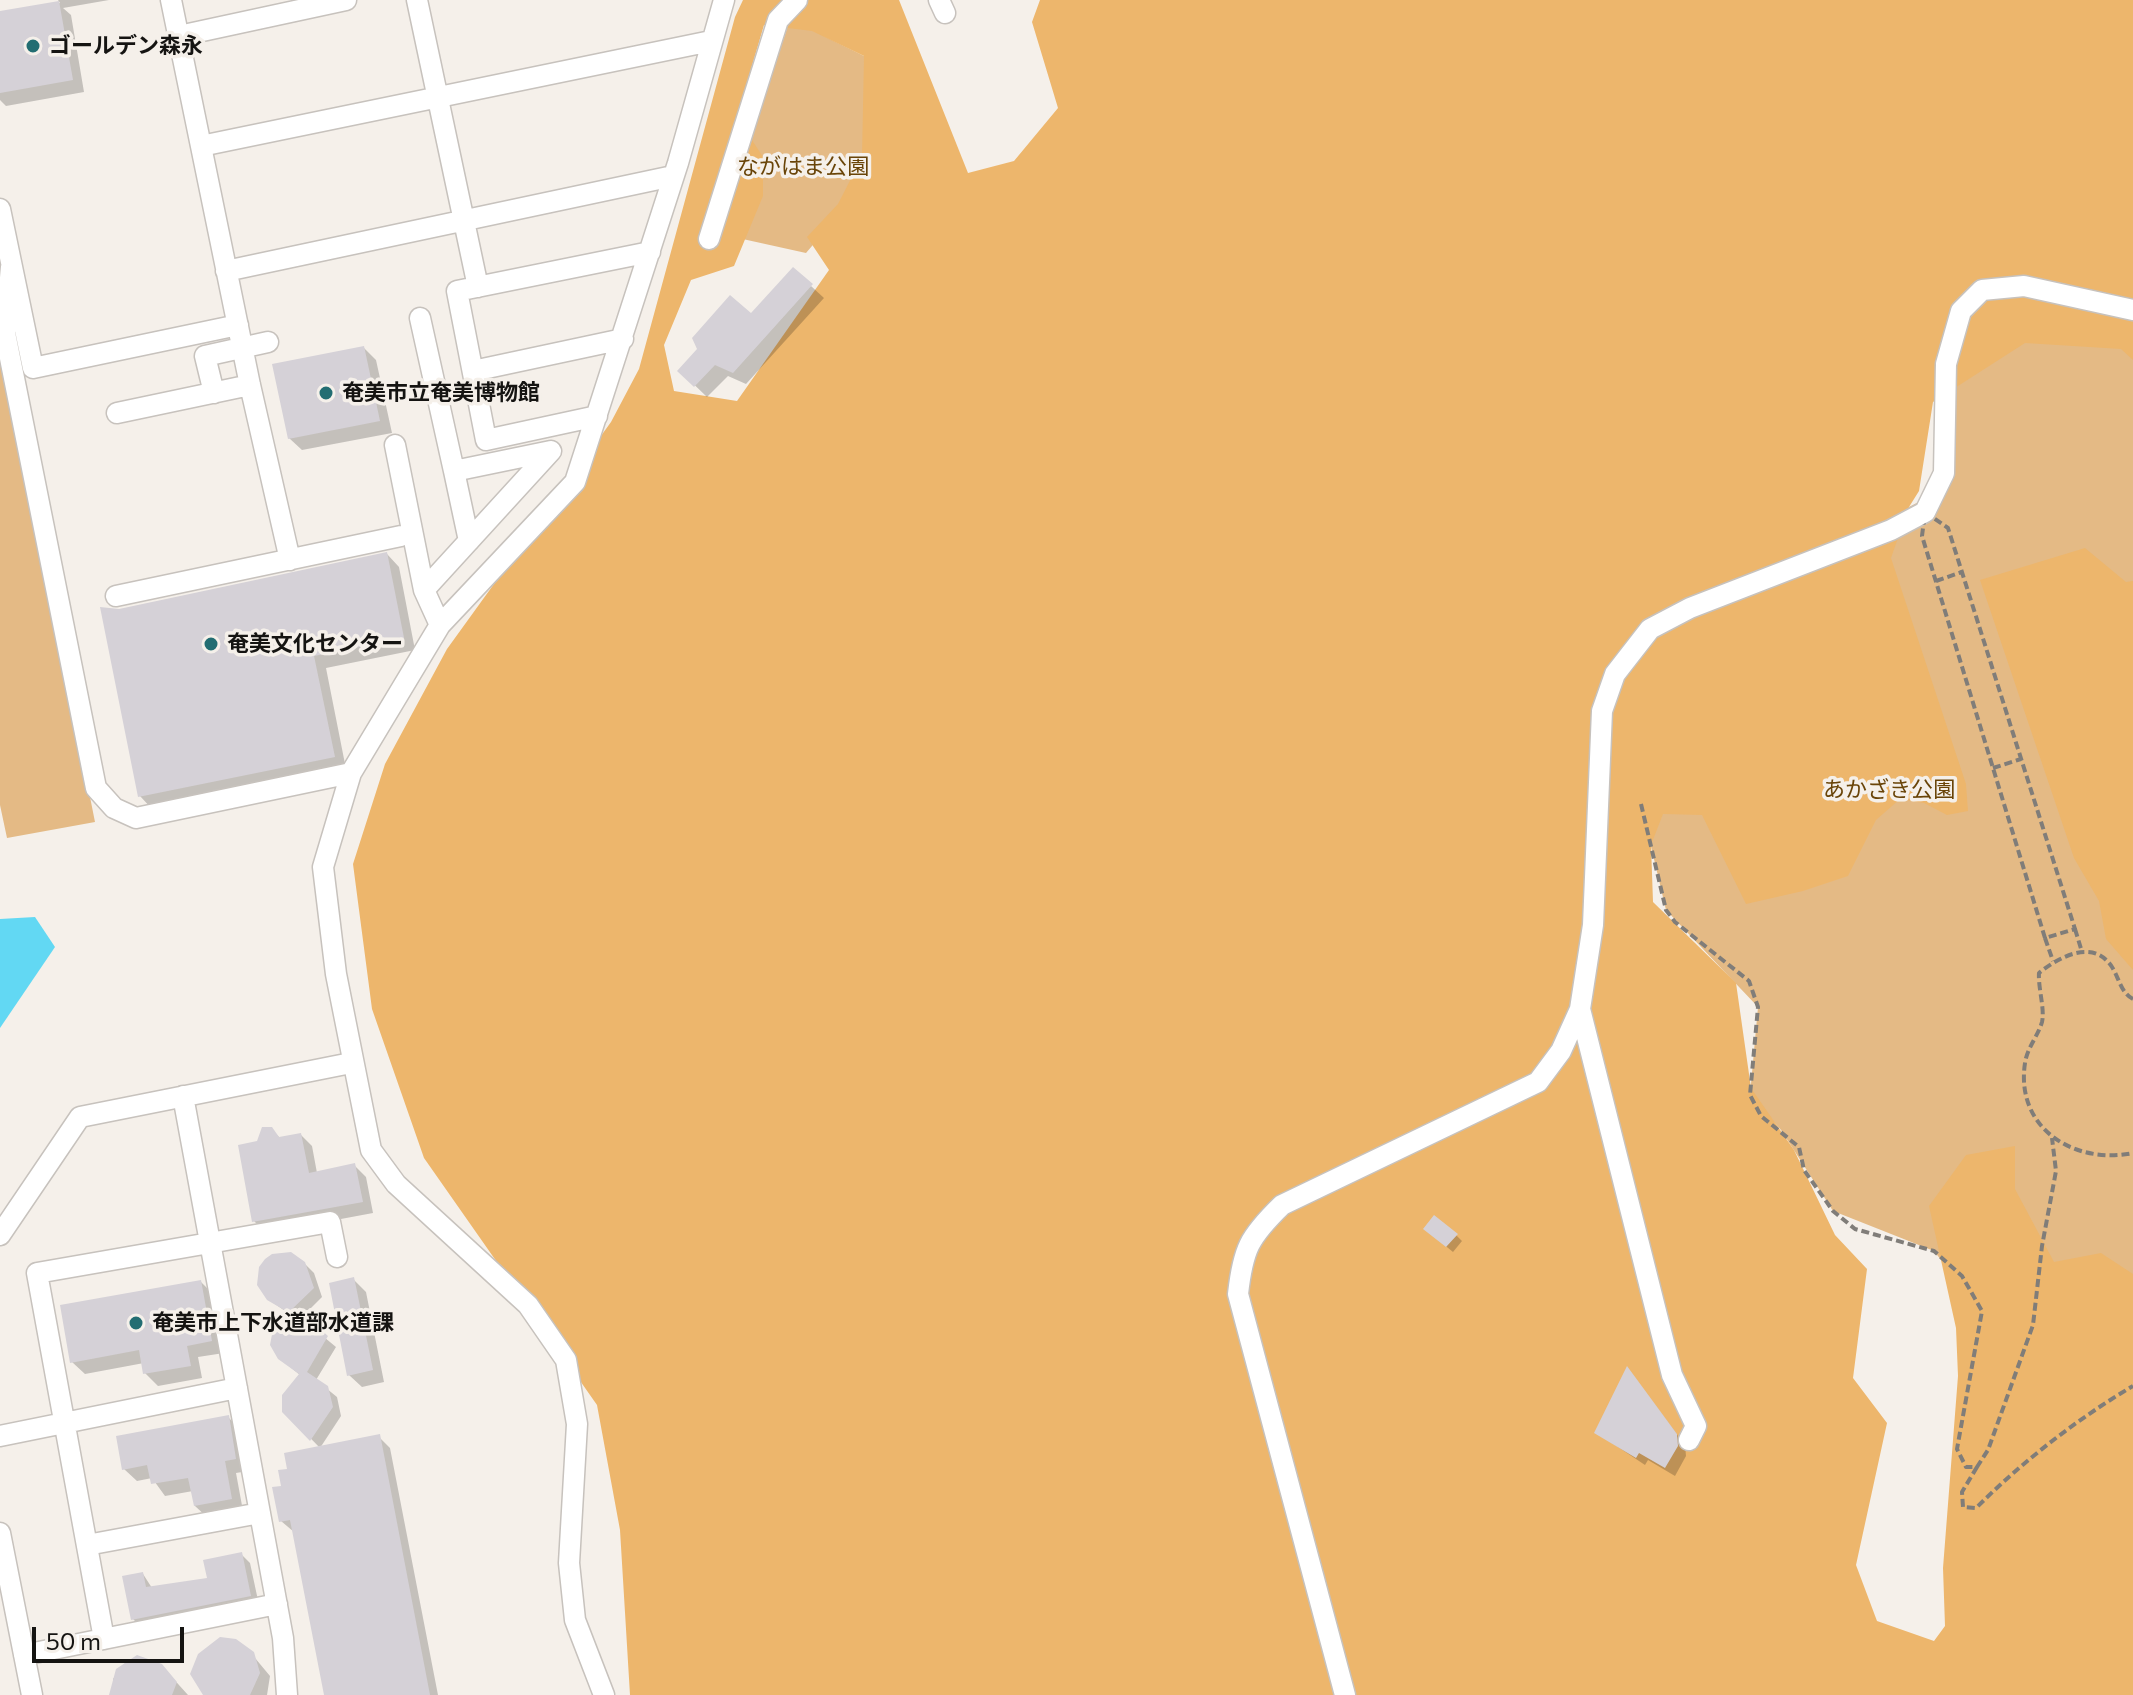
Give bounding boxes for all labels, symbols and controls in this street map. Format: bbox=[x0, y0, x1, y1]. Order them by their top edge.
place label: ゴールデン森永 bbox=[49, 33, 203, 59]
marker: ゴールデン森永 bbox=[24, 37, 42, 55]
park label: ながはま公園 bbox=[737, 154, 869, 180]
place label: 奄美市立奄美博物館 bbox=[342, 380, 540, 406]
marker: 奄美市立奄美博物館 bbox=[317, 384, 335, 402]
place label: 奄美文化センター bbox=[227, 631, 403, 657]
marker: 奄美文化センター bbox=[202, 635, 220, 653]
park label: あかざき公園 bbox=[1823, 777, 1955, 803]
place label: 奄美市上下水道部水道課 bbox=[152, 1310, 394, 1336]
marker: 奄美市上下水道部水道課 bbox=[127, 1314, 145, 1332]
scale bar bbox=[36, 1611, 188, 1661]
text: 50 m bbox=[46, 1626, 101, 1655]

